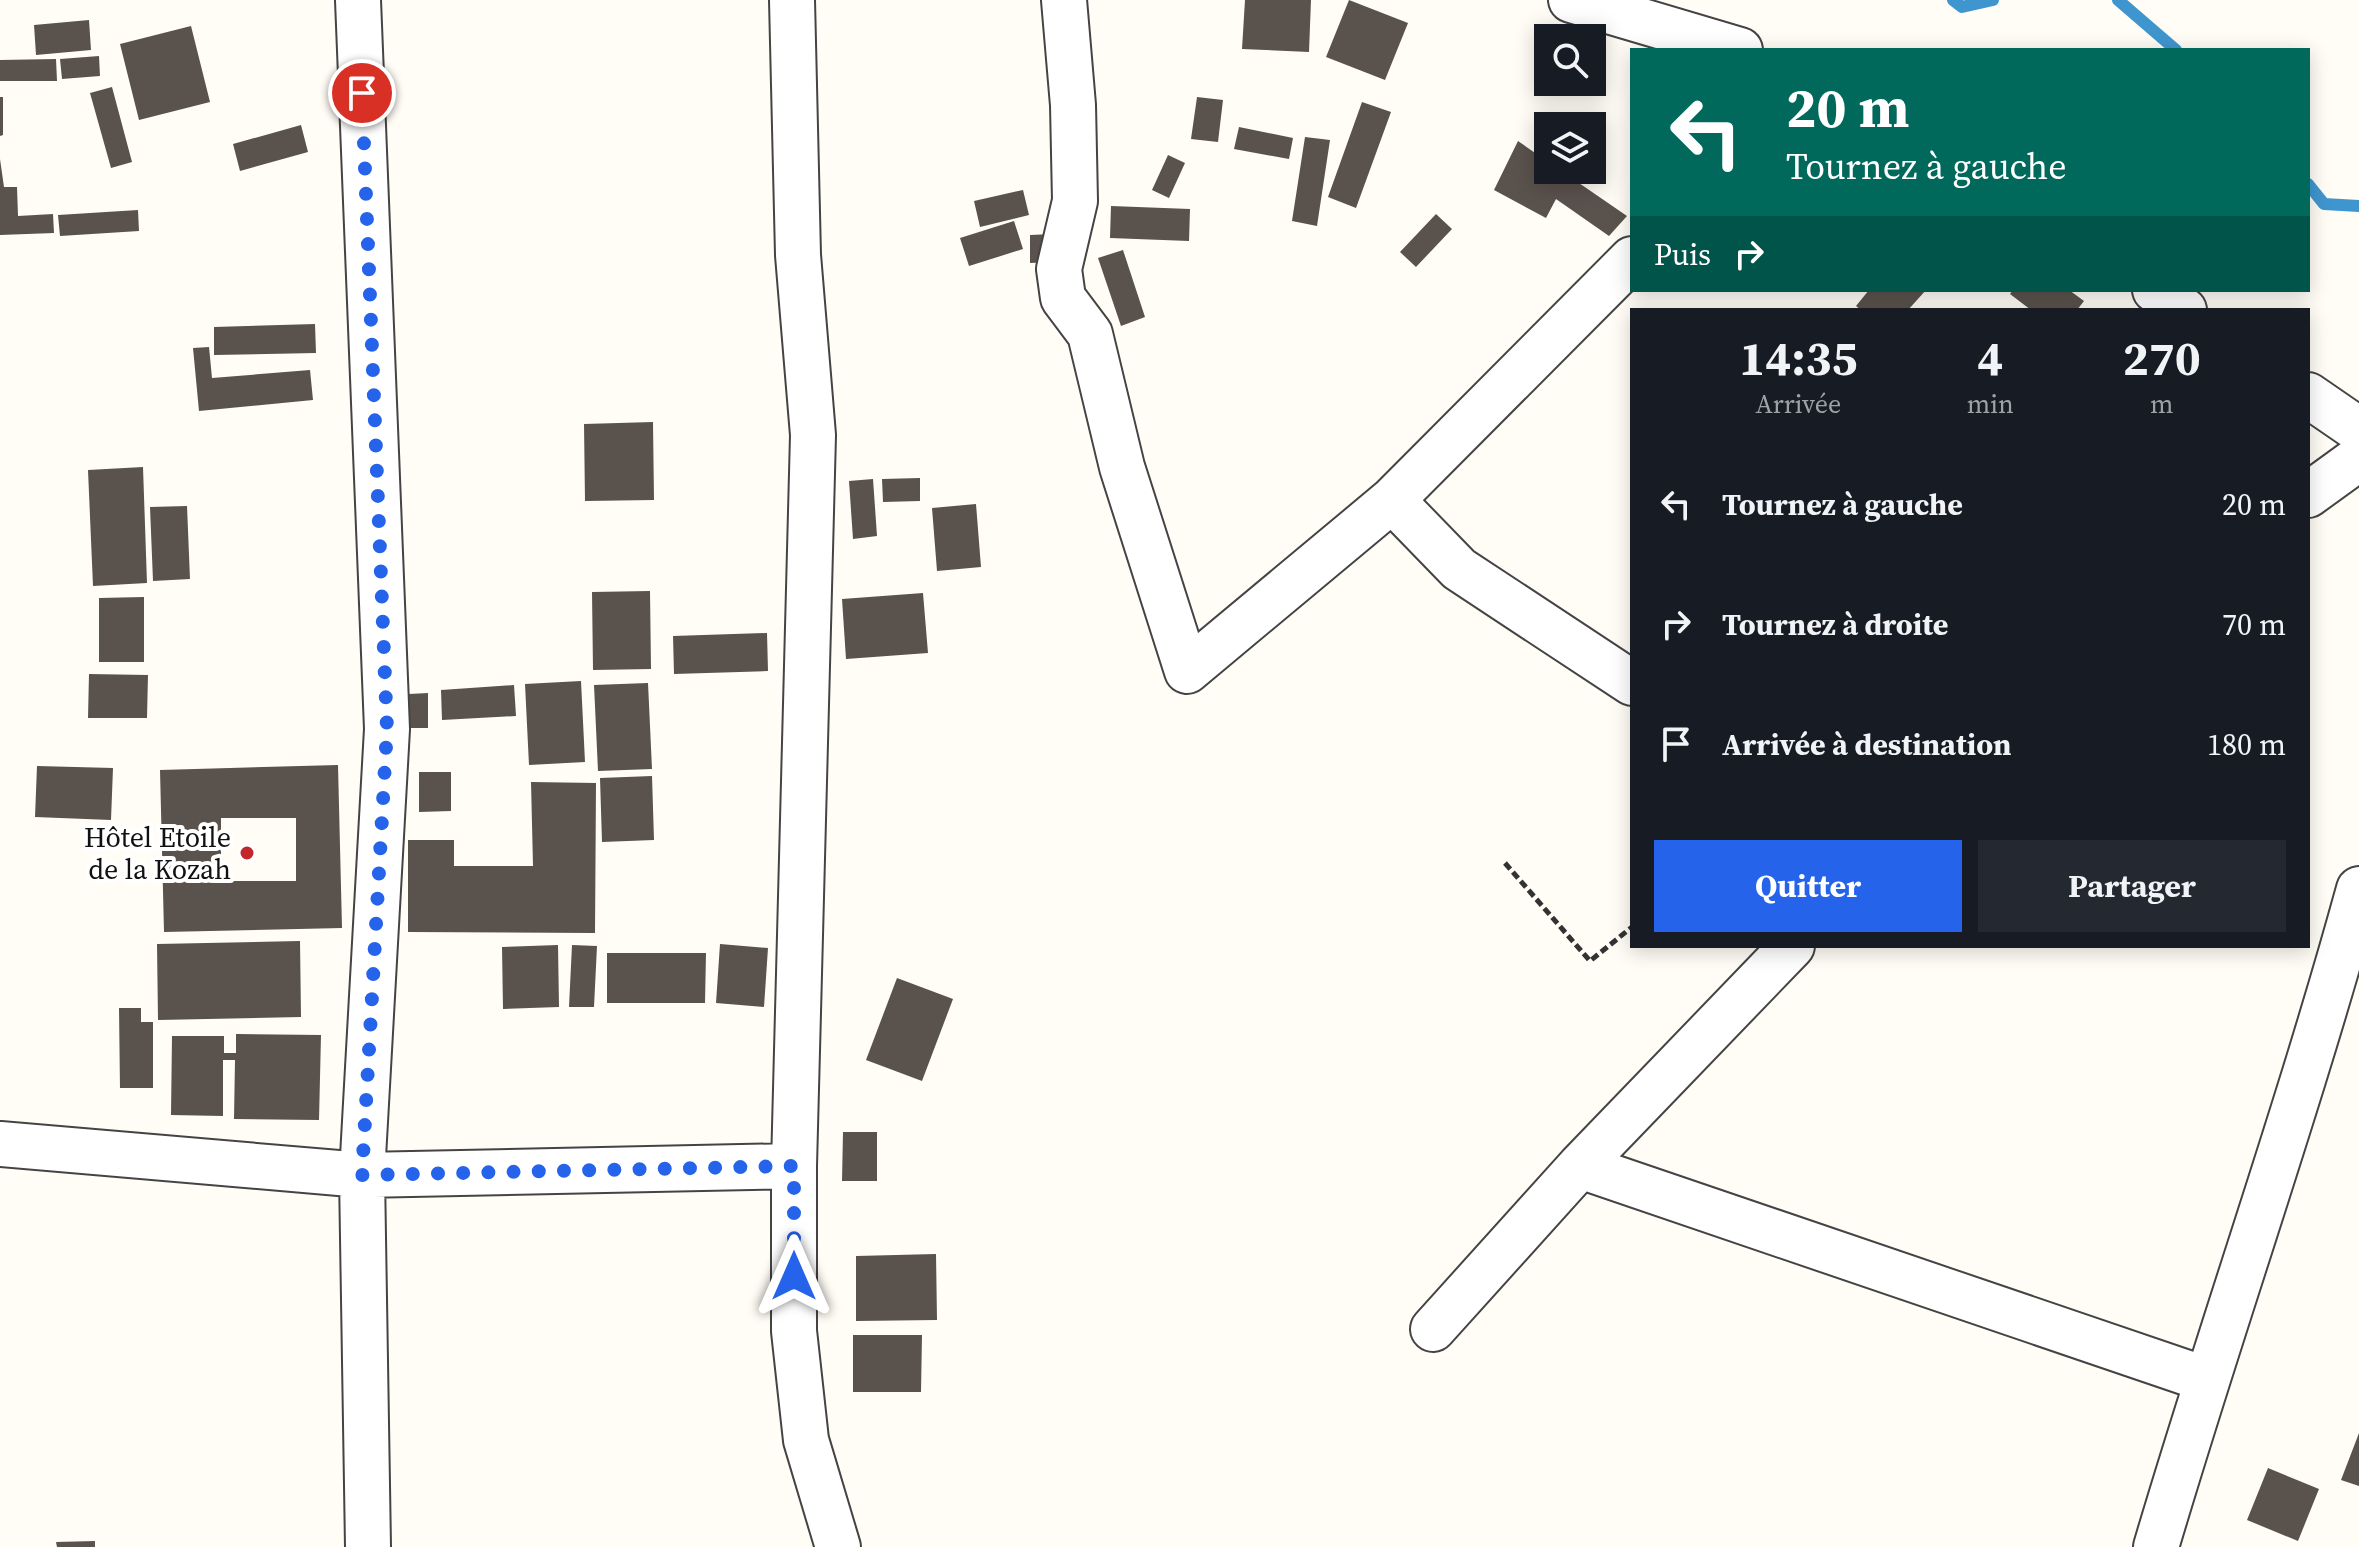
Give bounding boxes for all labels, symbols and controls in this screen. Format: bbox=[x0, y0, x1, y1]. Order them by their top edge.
map controls bbox=[1534, 24, 1606, 184]
button: search bbox=[1534, 24, 1606, 96]
pin bbox=[328, 59, 396, 127]
text: 20 m bbox=[1786, 69, 1909, 146]
icon: arrive bbox=[340, 71, 384, 115]
icon: left bbox=[1654, 80, 1758, 184]
button: layers bbox=[1534, 112, 1606, 184]
text: Tournez à gauche bbox=[1786, 142, 2067, 191]
icon: right bbox=[1727, 232, 1771, 276]
text: Puis bbox=[1654, 234, 1711, 275]
text: 14:35 bbox=[1739, 325, 1858, 391]
text: 4 bbox=[1977, 325, 2003, 391]
text: 270 bbox=[2123, 325, 2201, 391]
text: Arrivée bbox=[1755, 386, 1841, 422]
text: min bbox=[1967, 386, 2014, 422]
text: m bbox=[2150, 386, 2174, 422]
icon: left bbox=[1654, 482, 1698, 526]
text: Tournez à gauche bbox=[1722, 484, 1963, 525]
text: 20 m bbox=[2222, 484, 2286, 525]
icon: right bbox=[1654, 602, 1698, 646]
text: Tournez à droite bbox=[1722, 604, 1948, 645]
text: 70 m bbox=[2222, 604, 2286, 645]
icon: arrive bbox=[1654, 722, 1698, 766]
text: Arrivée à destination bbox=[1722, 724, 2012, 765]
text: 180 m bbox=[2207, 724, 2286, 765]
place label: Hôtel Etoile de la Kozah bbox=[84, 818, 231, 888]
button: Quitter bbox=[1654, 840, 1962, 932]
button: Partager bbox=[1978, 840, 2286, 932]
marker: Hôtel Etoile de la Kozah bbox=[238, 844, 256, 862]
position arrow bbox=[752, 1234, 836, 1318]

